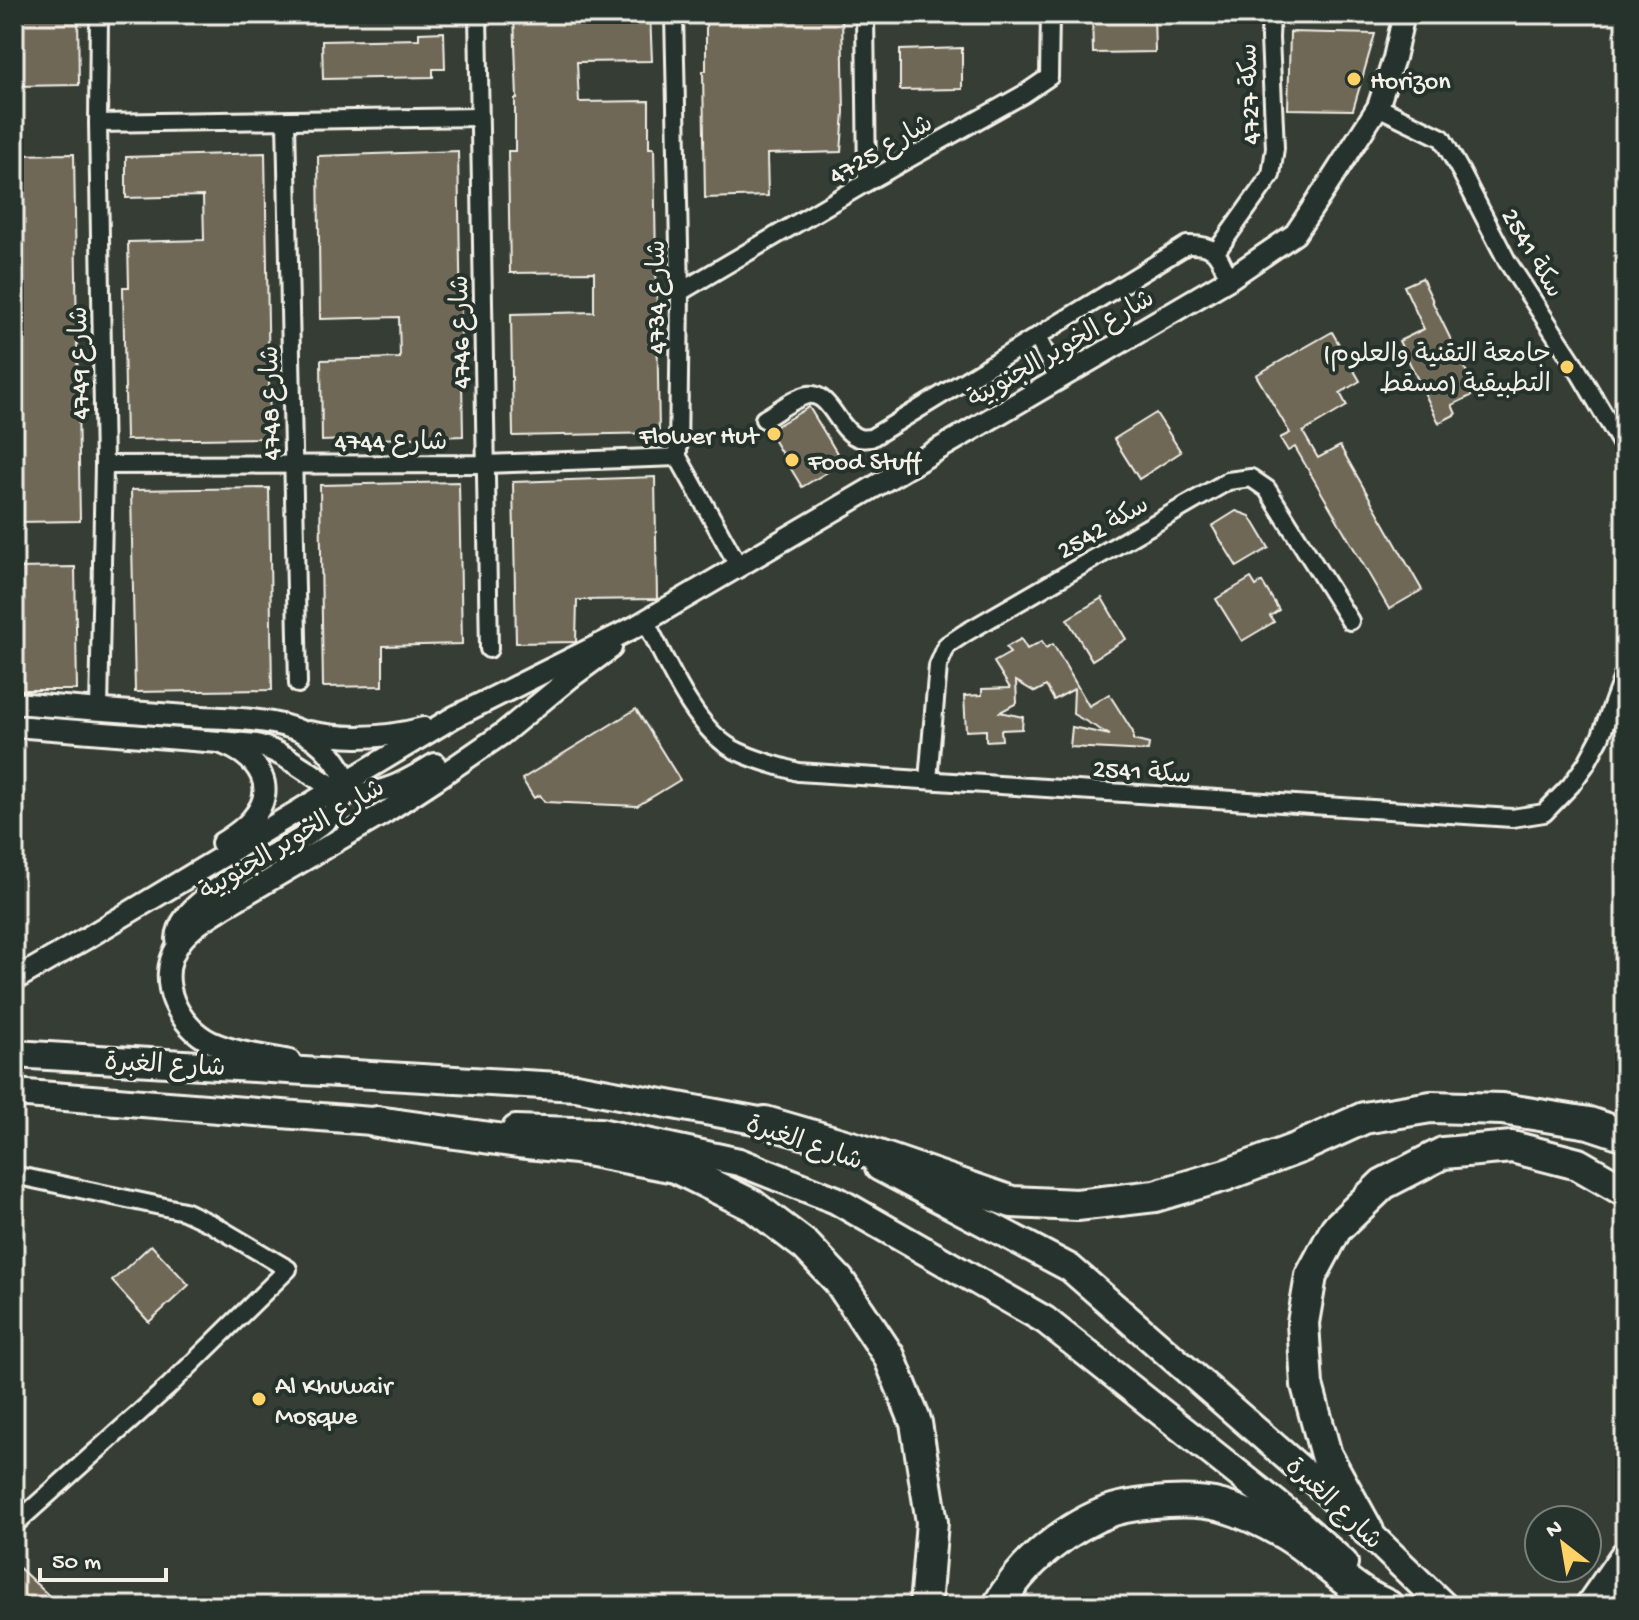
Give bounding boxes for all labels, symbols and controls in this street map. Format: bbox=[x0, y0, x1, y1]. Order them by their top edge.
street label: سكة 4727 bbox=[1235, 43, 1270, 145]
place label: Horizon bbox=[1370, 68, 1451, 99]
marker: Horizon bbox=[1345, 70, 1363, 88]
street label: 4725 شارع bbox=[825, 110, 940, 194]
street label: سكة 2541 bbox=[1492, 204, 1568, 305]
street label: 4734 شارع bbox=[644, 240, 675, 354]
street label: 4746 شارع bbox=[447, 275, 480, 389]
street label: شارع الخوير الجنوبية bbox=[963, 285, 1161, 417]
street label: 4749 شارع bbox=[66, 306, 99, 420]
place label: (جامعة التقنية والعلوم التطبيقية (مسقط bbox=[1323, 341, 1551, 402]
street label: 4748 شارع bbox=[257, 345, 290, 461]
marker: (جامعة التقنية والعلوم التطبيقية (مسقط bbox=[1558, 358, 1576, 376]
place label: Flower Hut bbox=[638, 423, 760, 454]
marker: Flower Hut bbox=[765, 425, 783, 443]
street label: 4744 شارع bbox=[335, 429, 447, 460]
place label: Food Stuff bbox=[807, 449, 923, 480]
marker: Food Stuff bbox=[783, 451, 801, 469]
street label: سكة 2542 bbox=[1053, 491, 1156, 569]
street label: سكة 2541 bbox=[1091, 756, 1192, 793]
street label: شارع الخوير الجنوبية bbox=[195, 774, 392, 909]
street label: شارع الغبرة bbox=[103, 1049, 226, 1086]
street label: شارع الغبرة bbox=[741, 1111, 866, 1180]
place label: Al Khuwair Mosque bbox=[275, 1373, 395, 1434]
marker: Al Khuwair Mosque bbox=[250, 1390, 268, 1408]
street label: شارع الغبرة bbox=[1277, 1453, 1387, 1558]
north arrow bbox=[1523, 1504, 1603, 1584]
text: N bbox=[1542, 1515, 1568, 1545]
scale bar bbox=[40, 1532, 166, 1582]
text: 50 m bbox=[52, 1549, 101, 1578]

